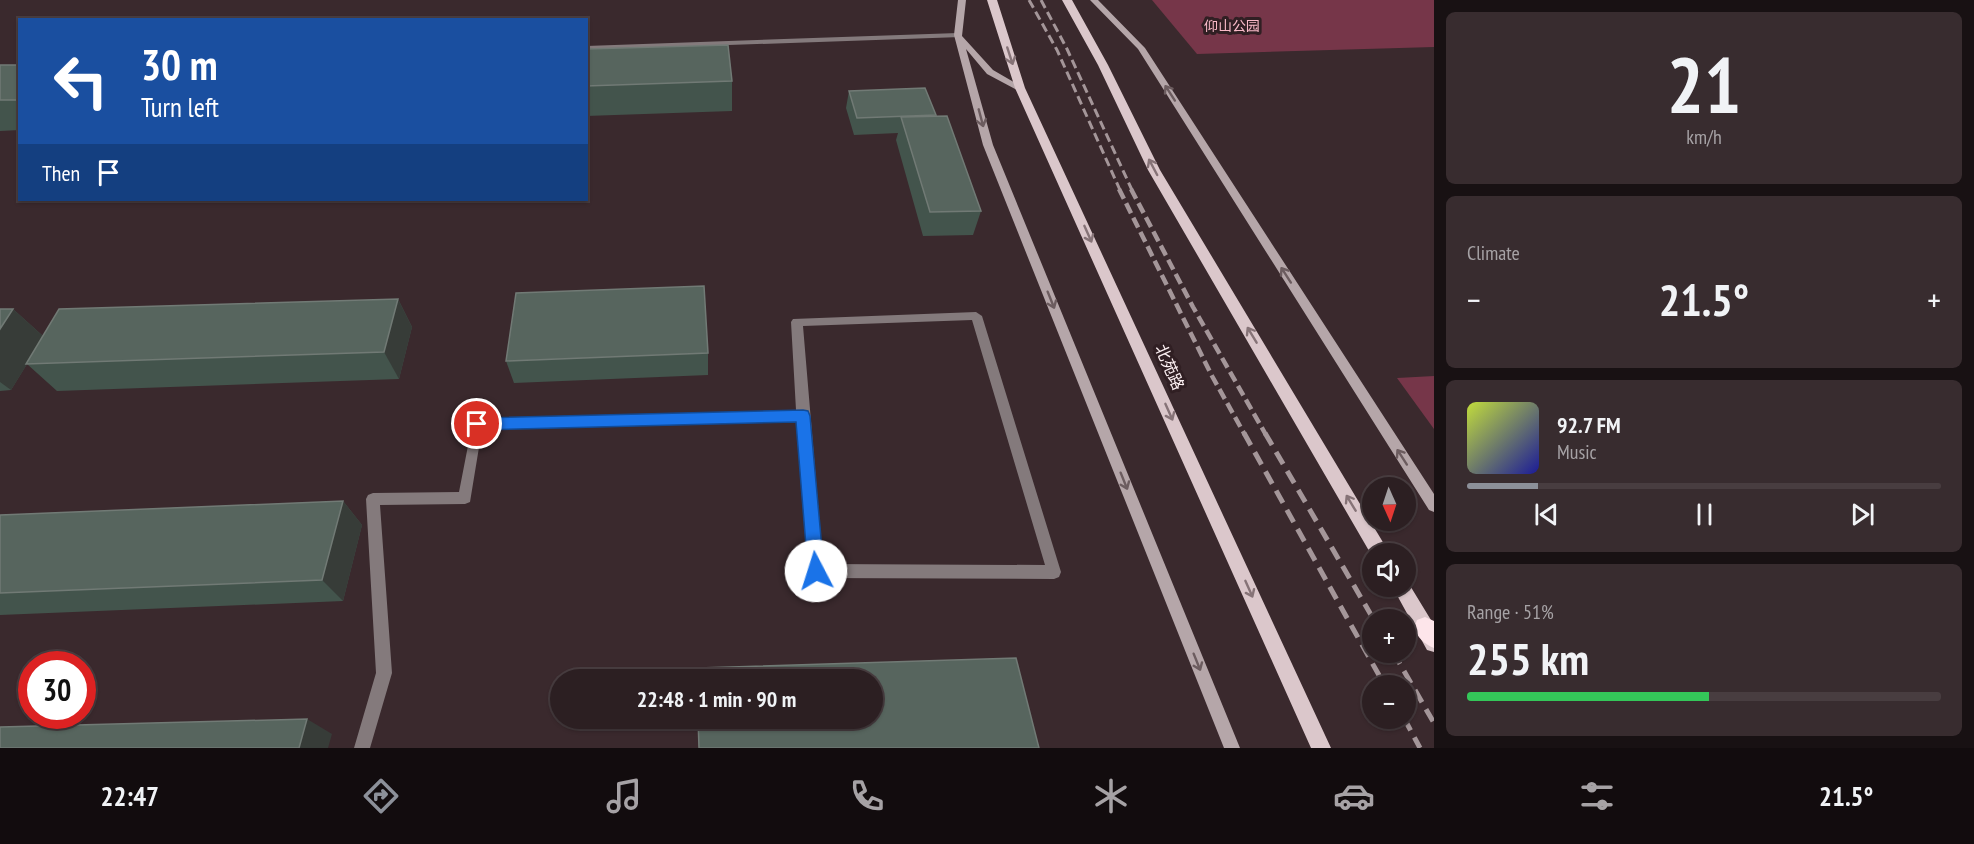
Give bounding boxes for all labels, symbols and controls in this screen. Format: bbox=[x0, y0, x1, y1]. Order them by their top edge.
park label: 仰山公园 bbox=[1204, 17, 1260, 35]
text: 21 bbox=[1667, 34, 1741, 135]
text: 30 m bbox=[141, 37, 218, 92]
icon: left bbox=[42, 42, 120, 120]
one-way arrow bbox=[1005, 46, 1016, 65]
one-way arrow bbox=[1163, 84, 1176, 101]
text: Turn left bbox=[141, 90, 219, 124]
one-way arrow bbox=[975, 108, 987, 127]
text: km/h bbox=[1686, 124, 1722, 150]
icon: arrive bbox=[92, 156, 125, 189]
text: Then bbox=[42, 159, 80, 187]
one-way arrow bbox=[1147, 159, 1158, 177]
one-way arrow bbox=[1083, 224, 1094, 242]
text: Climate bbox=[1467, 240, 1520, 266]
one-way arrow bbox=[1280, 267, 1292, 283]
text: 21.5° bbox=[1659, 270, 1749, 328]
text: − bbox=[1467, 278, 1481, 321]
text: + bbox=[1927, 278, 1941, 321]
one-way arrow bbox=[1046, 290, 1057, 309]
one-way arrow bbox=[1245, 327, 1257, 344]
street label: 北苑路 bbox=[1151, 341, 1189, 393]
pin bbox=[451, 398, 502, 449]
one-way arrow bbox=[1163, 402, 1175, 420]
icon: arrive bbox=[460, 407, 493, 440]
text: 92.7 FM bbox=[1557, 411, 1621, 439]
text: Music bbox=[1557, 439, 1597, 465]
one-way arrow bbox=[1396, 448, 1409, 465]
one-way arrow bbox=[1119, 471, 1130, 490]
north arrow bbox=[1362, 477, 1416, 531]
map controls bbox=[1362, 477, 1416, 729]
one-way arrow bbox=[1345, 495, 1357, 512]
icon: previous bbox=[1530, 498, 1563, 531]
icon: pause bbox=[1688, 498, 1721, 531]
icon: next bbox=[1846, 498, 1879, 531]
position arrow bbox=[784, 539, 848, 603]
button: sound bbox=[1362, 543, 1416, 597]
one-way arrow bbox=[1244, 580, 1256, 598]
text: Range · 51% bbox=[1467, 599, 1554, 625]
button: + bbox=[1362, 609, 1416, 663]
text: 255 km bbox=[1467, 629, 1589, 687]
speed limit sign: 30 bbox=[18, 651, 96, 729]
one-way arrow bbox=[1192, 652, 1203, 670]
button: − bbox=[1362, 675, 1416, 729]
text: 22:48 · 1 min · 90 m bbox=[637, 685, 796, 713]
icon: directions bbox=[360, 775, 402, 817]
icon: music bbox=[603, 775, 645, 817]
icon: phone bbox=[846, 775, 888, 817]
icon: climate bbox=[1090, 775, 1132, 817]
icon: car bbox=[1333, 775, 1375, 817]
icon: filters bbox=[1576, 775, 1618, 817]
text: 22:47 bbox=[101, 779, 159, 813]
text: 21.5° bbox=[1819, 779, 1873, 813]

